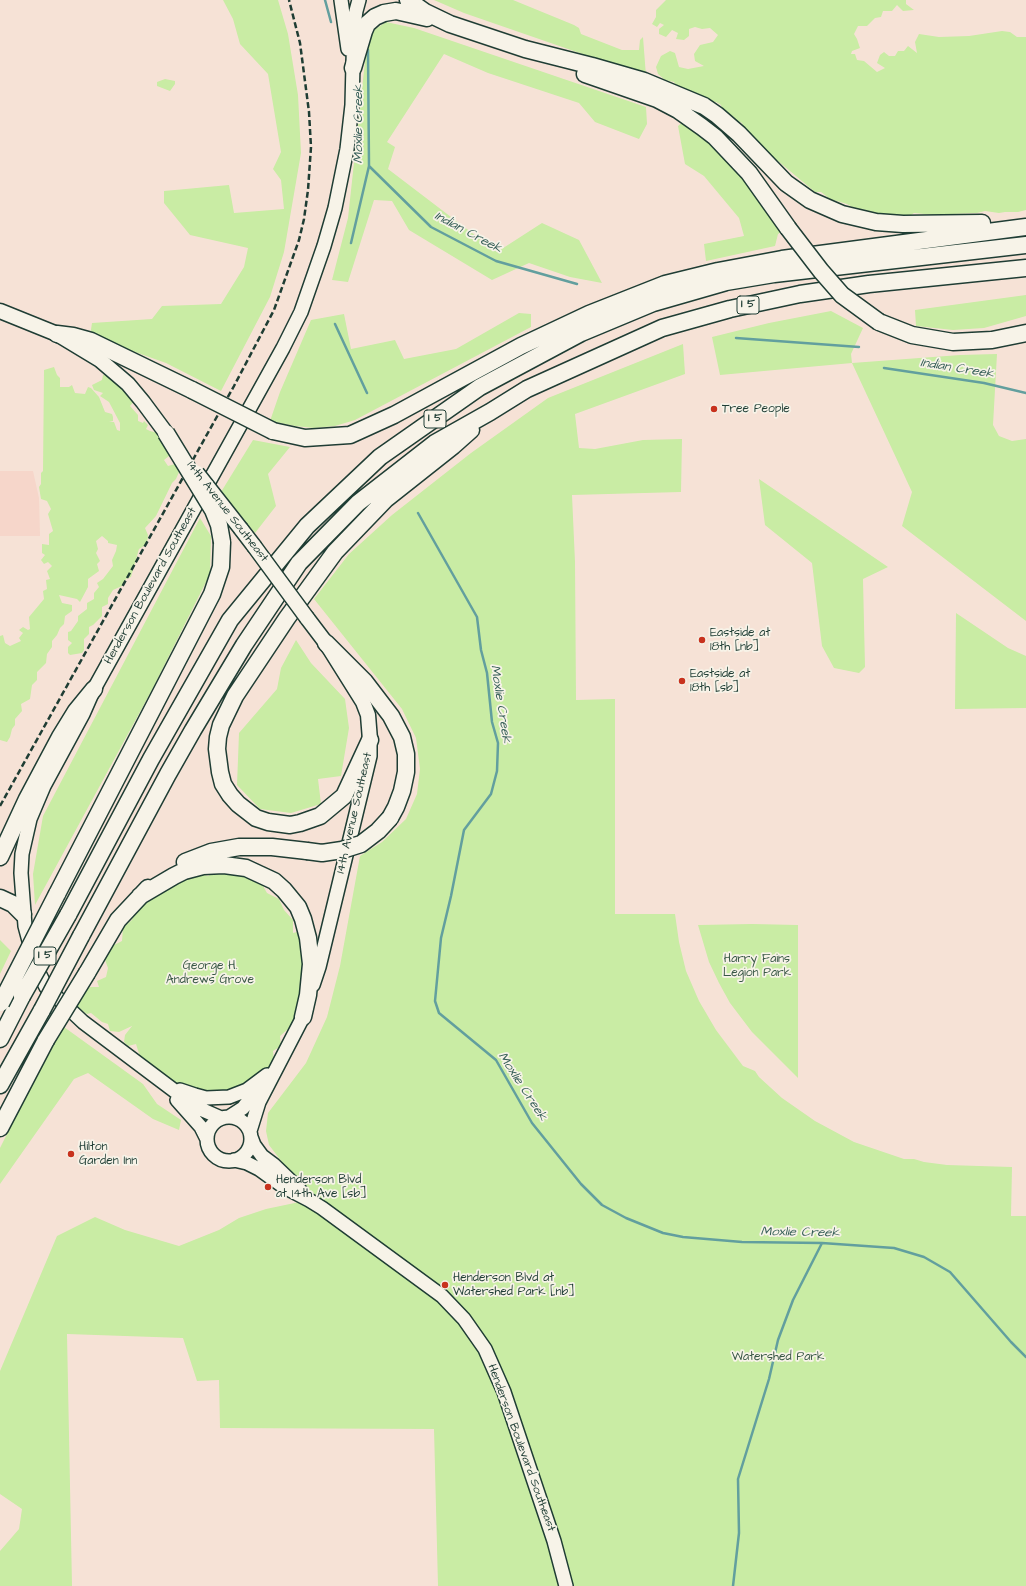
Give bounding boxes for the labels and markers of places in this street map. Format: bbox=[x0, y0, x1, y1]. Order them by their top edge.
place label: Tree People bbox=[722, 402, 790, 416]
marker: Tree People bbox=[709, 404, 719, 414]
place label: Eastside at 18th [nb] bbox=[710, 626, 770, 654]
marker: Eastside at 18th [nb] bbox=[697, 635, 707, 645]
place label: Eastside at 18th [sb] bbox=[690, 667, 750, 695]
marker: Eastside at 18th [sb] bbox=[677, 676, 687, 686]
place label: Hilton Garden Inn bbox=[79, 1140, 137, 1168]
marker: Hilton Garden Inn bbox=[66, 1149, 76, 1159]
place label: Henderson Blvd at 14th Ave [sb] bbox=[276, 1173, 367, 1201]
marker: Henderson Blvd at 14th Ave [sb] bbox=[263, 1182, 273, 1192]
place label: Henderson Blvd at Watershed Park [nb] bbox=[453, 1271, 575, 1299]
marker: Henderson Blvd at Watershed Park [nb] bbox=[440, 1280, 450, 1290]

